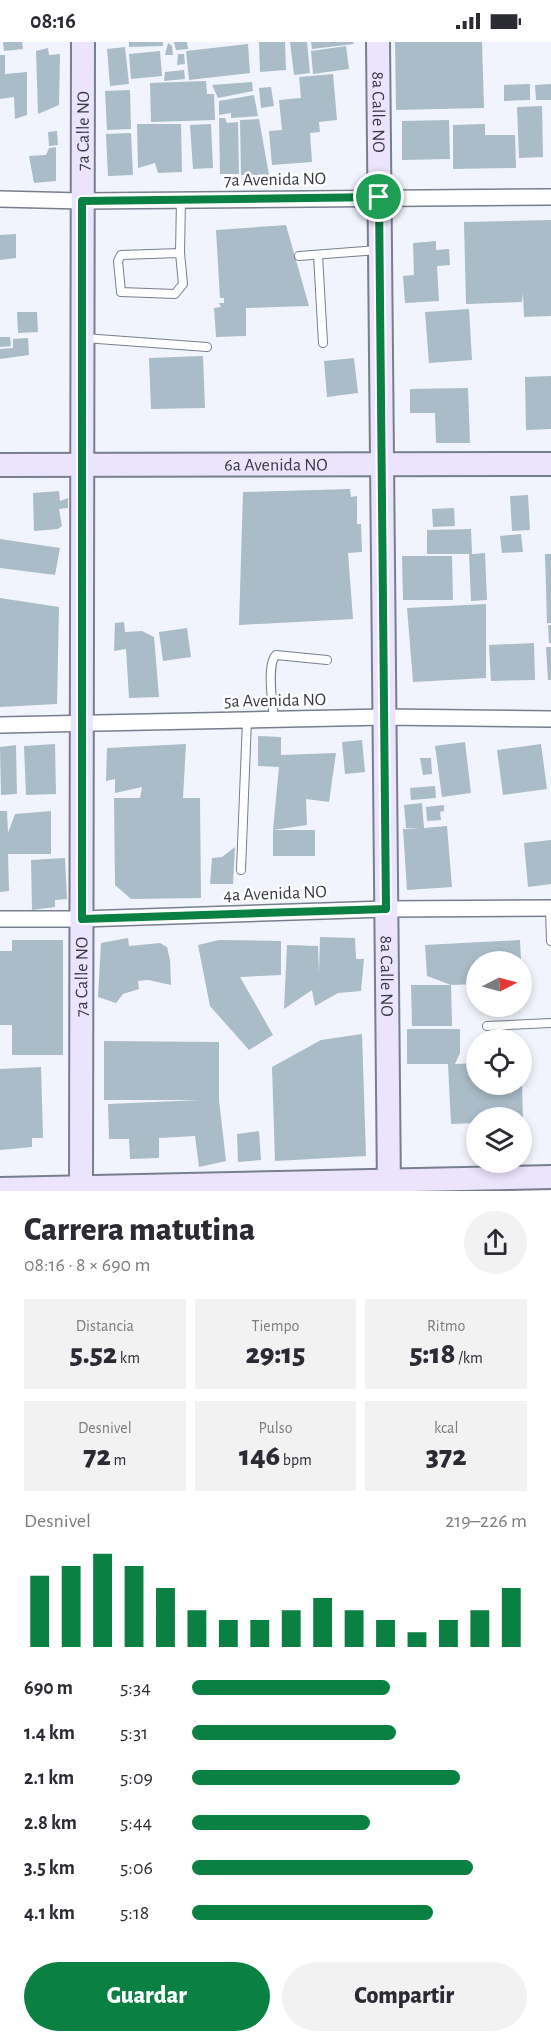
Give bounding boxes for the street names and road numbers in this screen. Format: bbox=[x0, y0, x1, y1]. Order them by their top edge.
street label: 8a Calle NO bbox=[368, 71, 387, 153]
street label: 7a Calle NO bbox=[75, 91, 93, 171]
street label: 7a Avenida NO bbox=[224, 170, 326, 190]
street label: 6a Avenida NO bbox=[224, 456, 328, 475]
street label: 5a Avenida NO bbox=[224, 691, 326, 711]
street label: 4a Avenida NO bbox=[223, 883, 327, 905]
street label: 8a Calle NO bbox=[377, 935, 395, 1017]
street label: 7a Calle NO bbox=[73, 937, 91, 1017]

